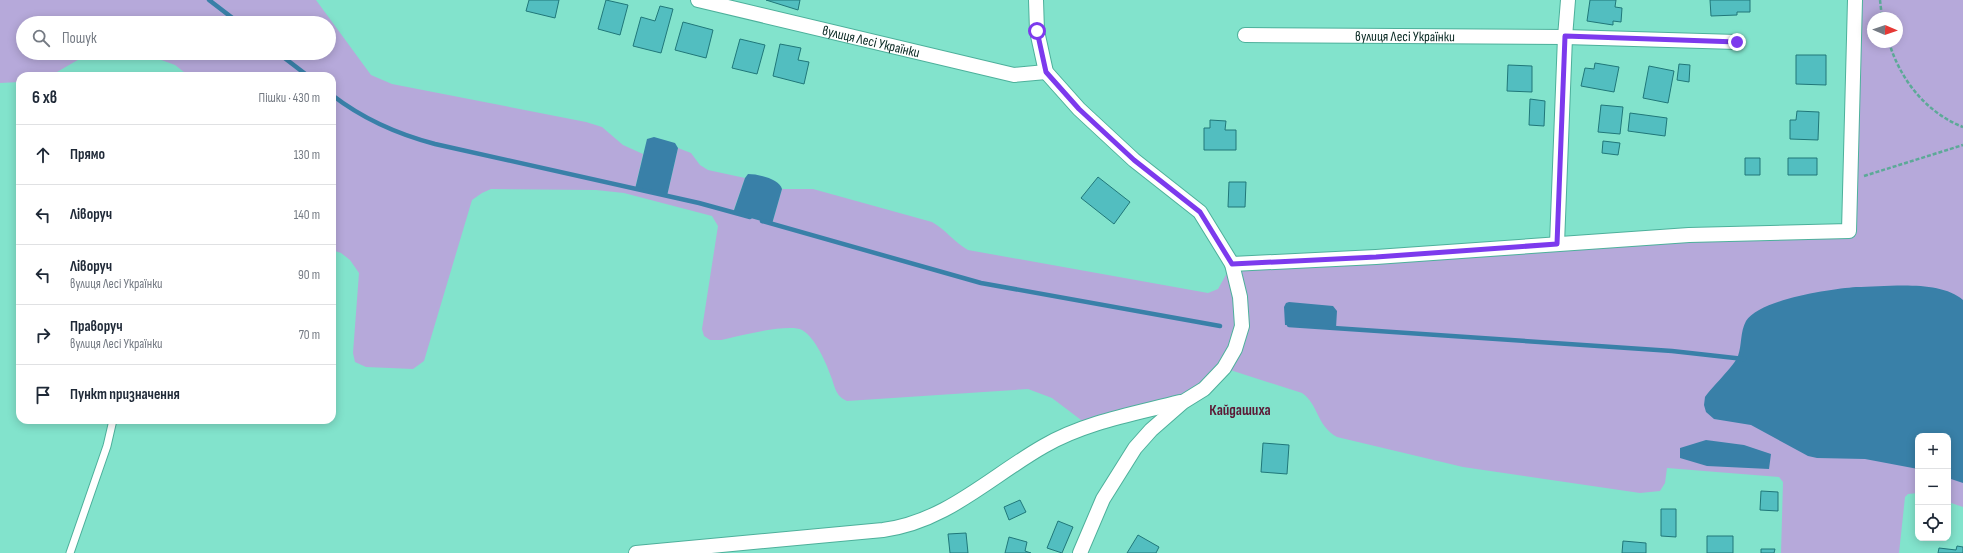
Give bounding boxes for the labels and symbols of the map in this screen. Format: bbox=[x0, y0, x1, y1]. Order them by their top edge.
north arrow bbox=[1867, 12, 1903, 48]
street label: вулиця Лесі Українки bbox=[821, 22, 922, 61]
route start bbox=[1028, 22, 1046, 40]
street label: вулиця Лесі Українки bbox=[1355, 28, 1455, 45]
route end bbox=[1728, 33, 1746, 51]
district label: Кайдашиха bbox=[1209, 401, 1271, 420]

